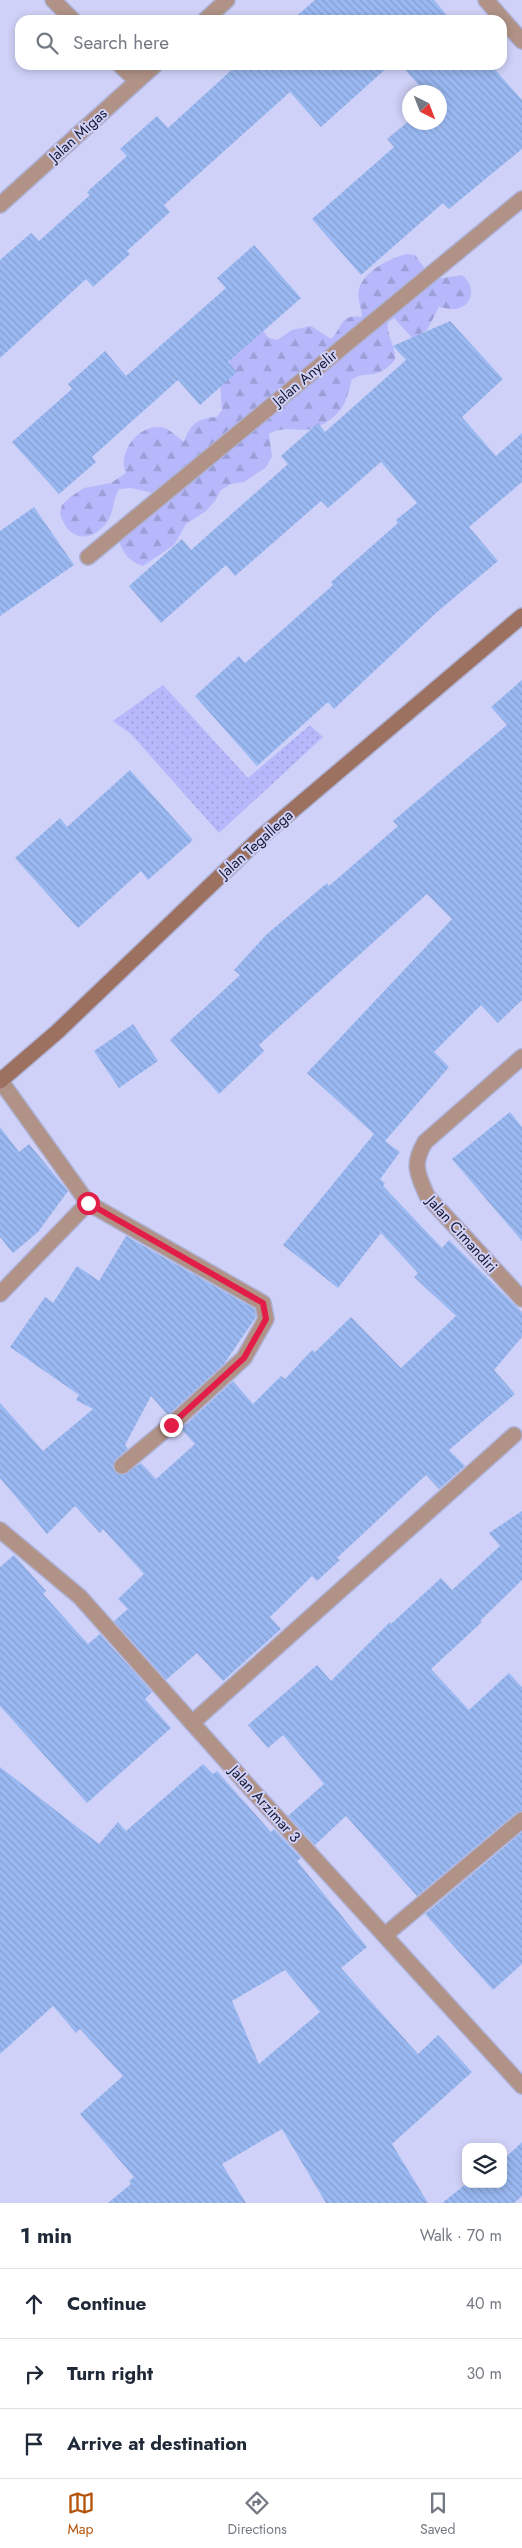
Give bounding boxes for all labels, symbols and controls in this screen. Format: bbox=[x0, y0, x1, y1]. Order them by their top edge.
search box bbox=[15, 15, 507, 70]
icon: search bbox=[33, 29, 61, 57]
text: Search here bbox=[73, 29, 169, 56]
north arrow bbox=[402, 85, 447, 130]
street label: Jalan Migas bbox=[43, 103, 112, 169]
street label: Jalan Anyelir bbox=[266, 344, 343, 413]
street label: Jalan Tegallega bbox=[213, 805, 298, 885]
street label: Jalan Cimandiri bbox=[420, 1189, 502, 1277]
route start bbox=[77, 1192, 100, 1215]
route end bbox=[160, 1414, 183, 1437]
street label: Jalan Arzimar 3 bbox=[223, 1759, 306, 1847]
map controls bbox=[462, 2143, 507, 2188]
button: layers bbox=[462, 2143, 507, 2188]
text: 1 min bbox=[20, 2221, 72, 2251]
text: Walk · 70 m bbox=[420, 2224, 502, 2247]
icon: ahead bbox=[20, 2290, 48, 2318]
text: Continue bbox=[67, 2290, 146, 2317]
text: 40 m bbox=[466, 2292, 502, 2315]
icon: right bbox=[20, 2360, 48, 2388]
text: Turn right bbox=[67, 2360, 153, 2387]
text: 30 m bbox=[466, 2362, 502, 2385]
icon: arrive bbox=[20, 2430, 48, 2458]
text: Arrive at destination bbox=[67, 2430, 247, 2457]
tab: Map bbox=[67, 2489, 95, 2539]
tab: Directions bbox=[228, 2489, 287, 2539]
tab: Saved bbox=[420, 2489, 455, 2539]

